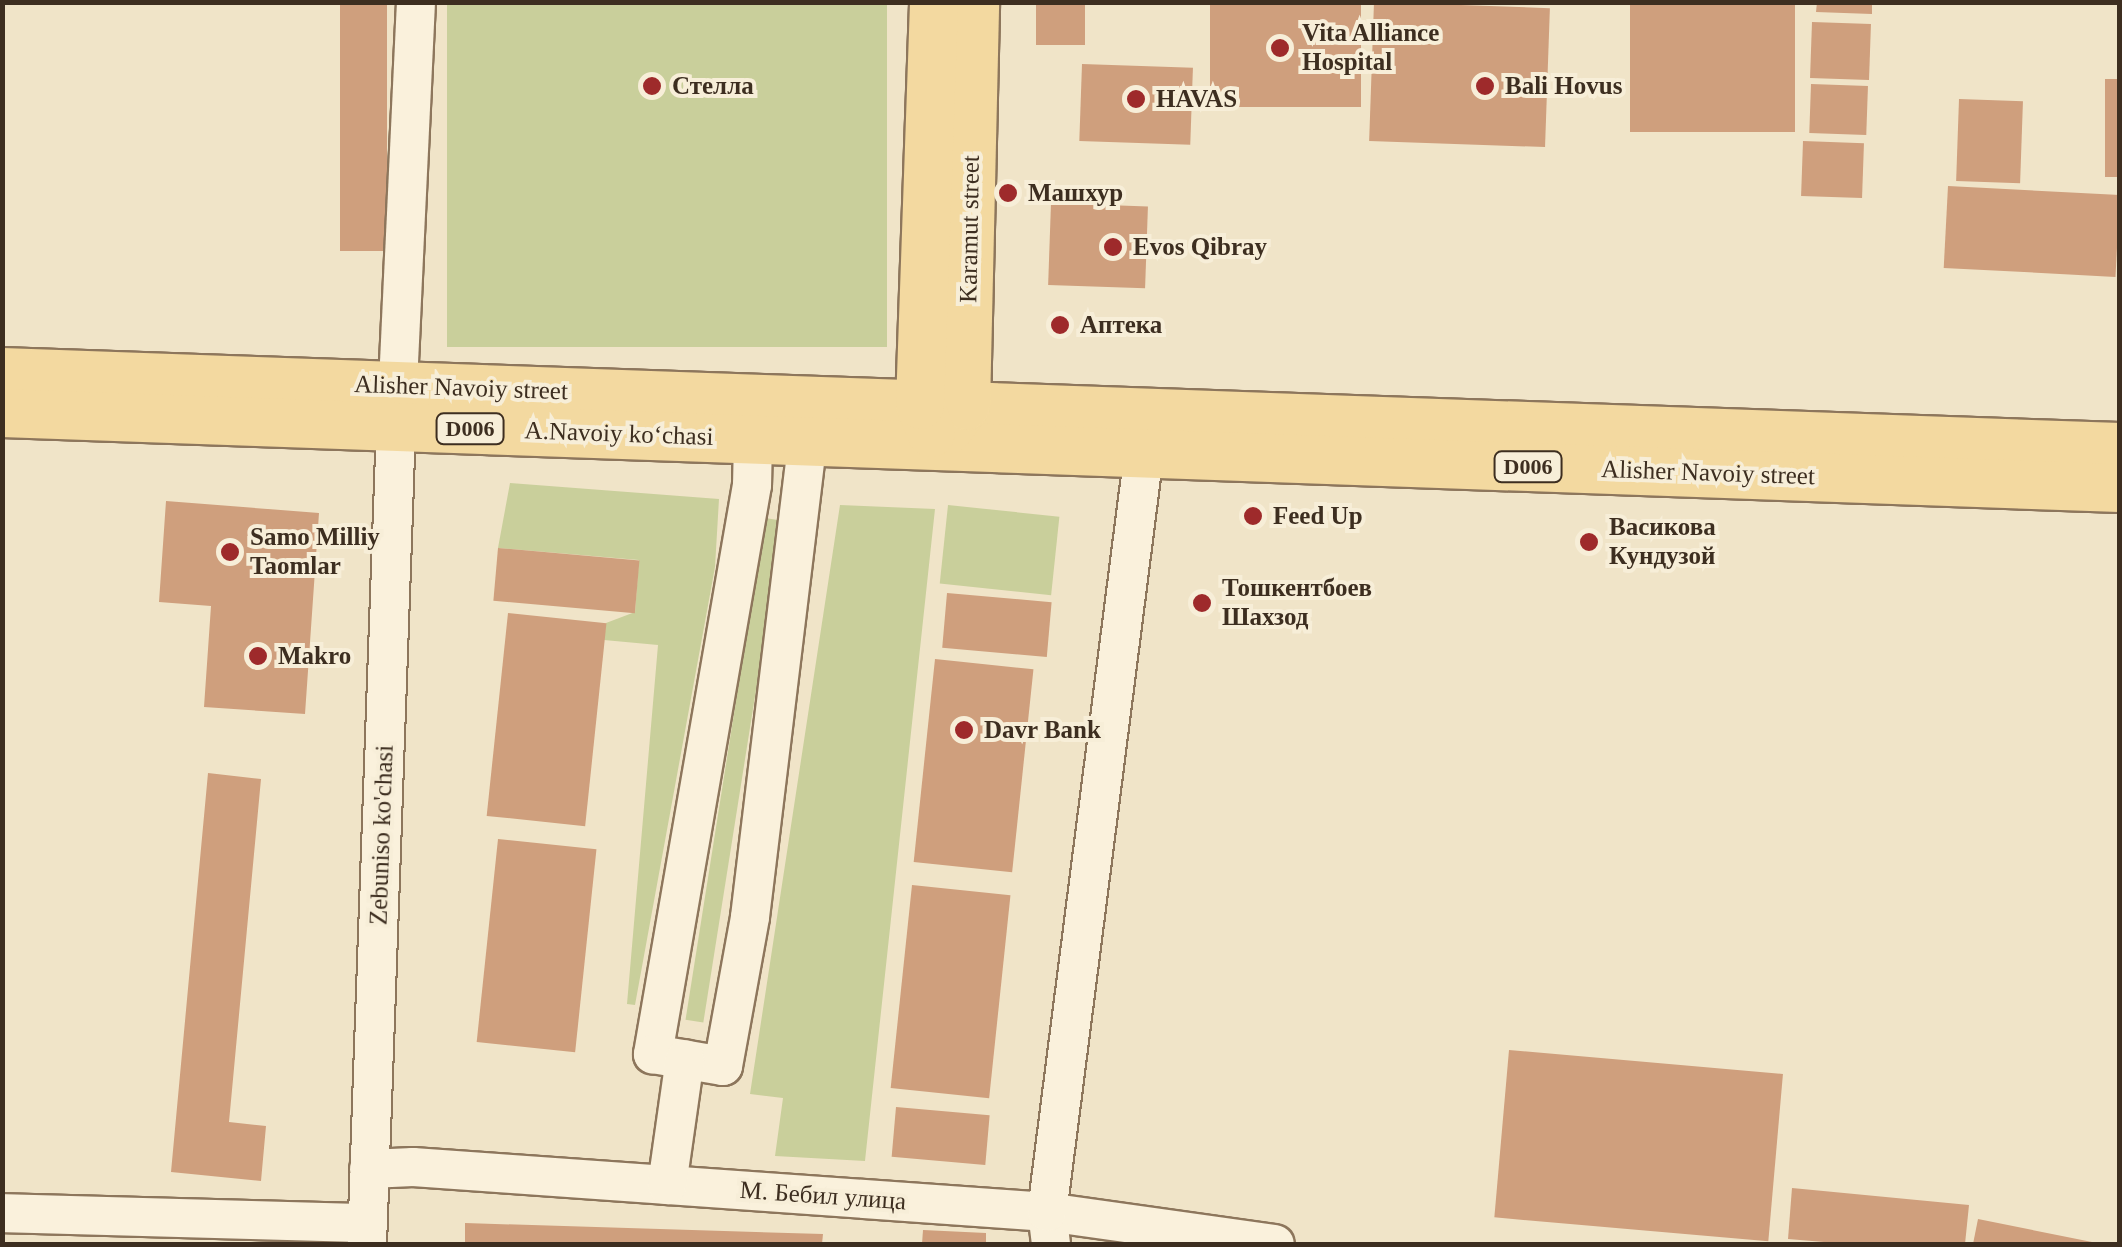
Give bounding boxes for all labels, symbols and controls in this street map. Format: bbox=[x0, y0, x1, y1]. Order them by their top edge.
place label: Vita Alliance Hospital bbox=[1302, 19, 1441, 78]
marker: Vita Alliance Hospital bbox=[1267, 35, 1293, 61]
place label: Стелла bbox=[672, 71, 754, 101]
place label: Bali Hovus bbox=[1505, 71, 1622, 101]
marker: Стелла bbox=[641, 75, 663, 97]
marker: Bali Hovus bbox=[1474, 75, 1496, 97]
place label: HAVAS bbox=[1156, 84, 1237, 114]
marker: HAVAS bbox=[1125, 88, 1147, 110]
street label: Karamut street bbox=[954, 155, 986, 303]
place label: Машхур bbox=[1028, 178, 1123, 208]
marker: Машхур bbox=[997, 182, 1019, 204]
place label: Evos Qibray bbox=[1133, 232, 1267, 262]
marker: Evos Qibray bbox=[1102, 236, 1124, 258]
place label: Аптека bbox=[1080, 310, 1162, 340]
marker: Аптека bbox=[1049, 314, 1071, 336]
street label: Alisher Navoiy street bbox=[354, 369, 568, 407]
road number: D006 bbox=[435, 412, 505, 446]
street label: A.Navoiy ko‘chasi bbox=[524, 416, 714, 452]
road number: D006 bbox=[1493, 450, 1563, 484]
street label: Alisher Navoiy street bbox=[1601, 454, 1815, 492]
place label: Feed Up bbox=[1273, 501, 1363, 531]
marker: Feed Up bbox=[1242, 505, 1264, 527]
place label: Васикова Кундузой bbox=[1609, 513, 1716, 572]
place label: Samo Milliy Taomlar bbox=[250, 523, 380, 582]
marker: Васикова Кундузой bbox=[1578, 531, 1600, 553]
marker: Samo Milliy Taomlar bbox=[219, 541, 241, 563]
place label: Тошкентбоев Шахзод bbox=[1222, 574, 1372, 633]
marker: Тошкентбоев Шахзод bbox=[1191, 592, 1213, 614]
place label: Makro bbox=[278, 641, 351, 671]
marker: Makro bbox=[247, 645, 269, 667]
place label: Davr Bank bbox=[984, 715, 1101, 745]
marker: Davr Bank bbox=[953, 719, 975, 741]
street label: Zebuniso ko'chasi bbox=[364, 744, 400, 926]
street label: М. Бебил улица bbox=[739, 1175, 907, 1217]

